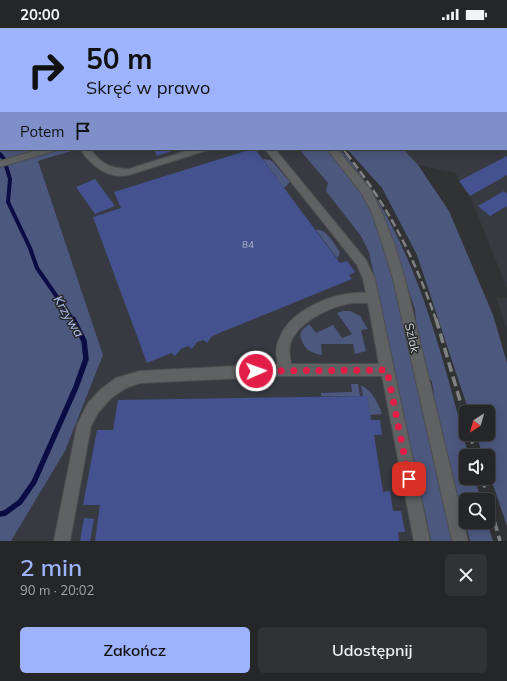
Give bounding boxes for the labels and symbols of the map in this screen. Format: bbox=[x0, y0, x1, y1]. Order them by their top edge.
house number: 84 bbox=[242, 238, 254, 251]
water label: Krzywa bbox=[50, 292, 88, 340]
street label: Szlak bbox=[402, 322, 423, 355]
position arrow bbox=[235, 350, 277, 392]
north arrow bbox=[459, 405, 495, 441]
pin bbox=[392, 462, 426, 496]

